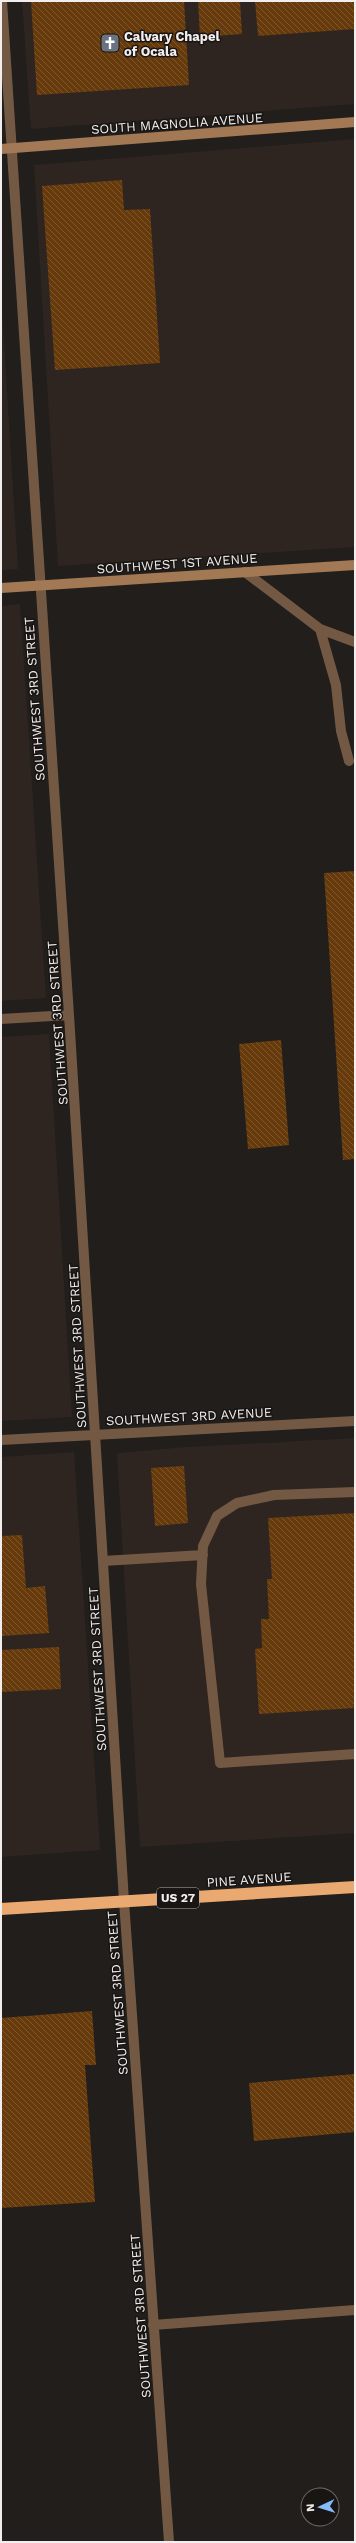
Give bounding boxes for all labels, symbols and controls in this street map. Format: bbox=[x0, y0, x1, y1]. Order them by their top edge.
place label: Calvary Chapel of Ocala bbox=[124, 29, 221, 59]
church icon: Calvary Chapel of Ocala bbox=[99, 32, 121, 54]
street label: SOUTH MAGNOLIA AVENUE bbox=[91, 110, 264, 137]
street label: SOUTHWEST 1ST AVENUE bbox=[96, 550, 258, 577]
street label: SOUTHWEST 3RD STREET bbox=[21, 616, 48, 781]
street label: SOUTHWEST 3RD STREET bbox=[44, 940, 71, 1105]
street label: SOUTHWEST 3RD STREET bbox=[66, 1263, 89, 1428]
street label: SOUTHWEST 3RD AVENUE bbox=[106, 1405, 272, 1428]
street label: SOUTHWEST 3RD STREET bbox=[86, 1586, 109, 1751]
street label: PINE AVENUE bbox=[206, 1869, 292, 1890]
road number: US 27 bbox=[157, 1888, 199, 1908]
street label: SOUTHWEST 3RD STREET bbox=[104, 1910, 131, 2075]
street label: SOUTHWEST 3RD STREET bbox=[127, 2233, 154, 2398]
north arrow bbox=[300, 2487, 340, 2527]
text: N bbox=[304, 2503, 317, 2512]

